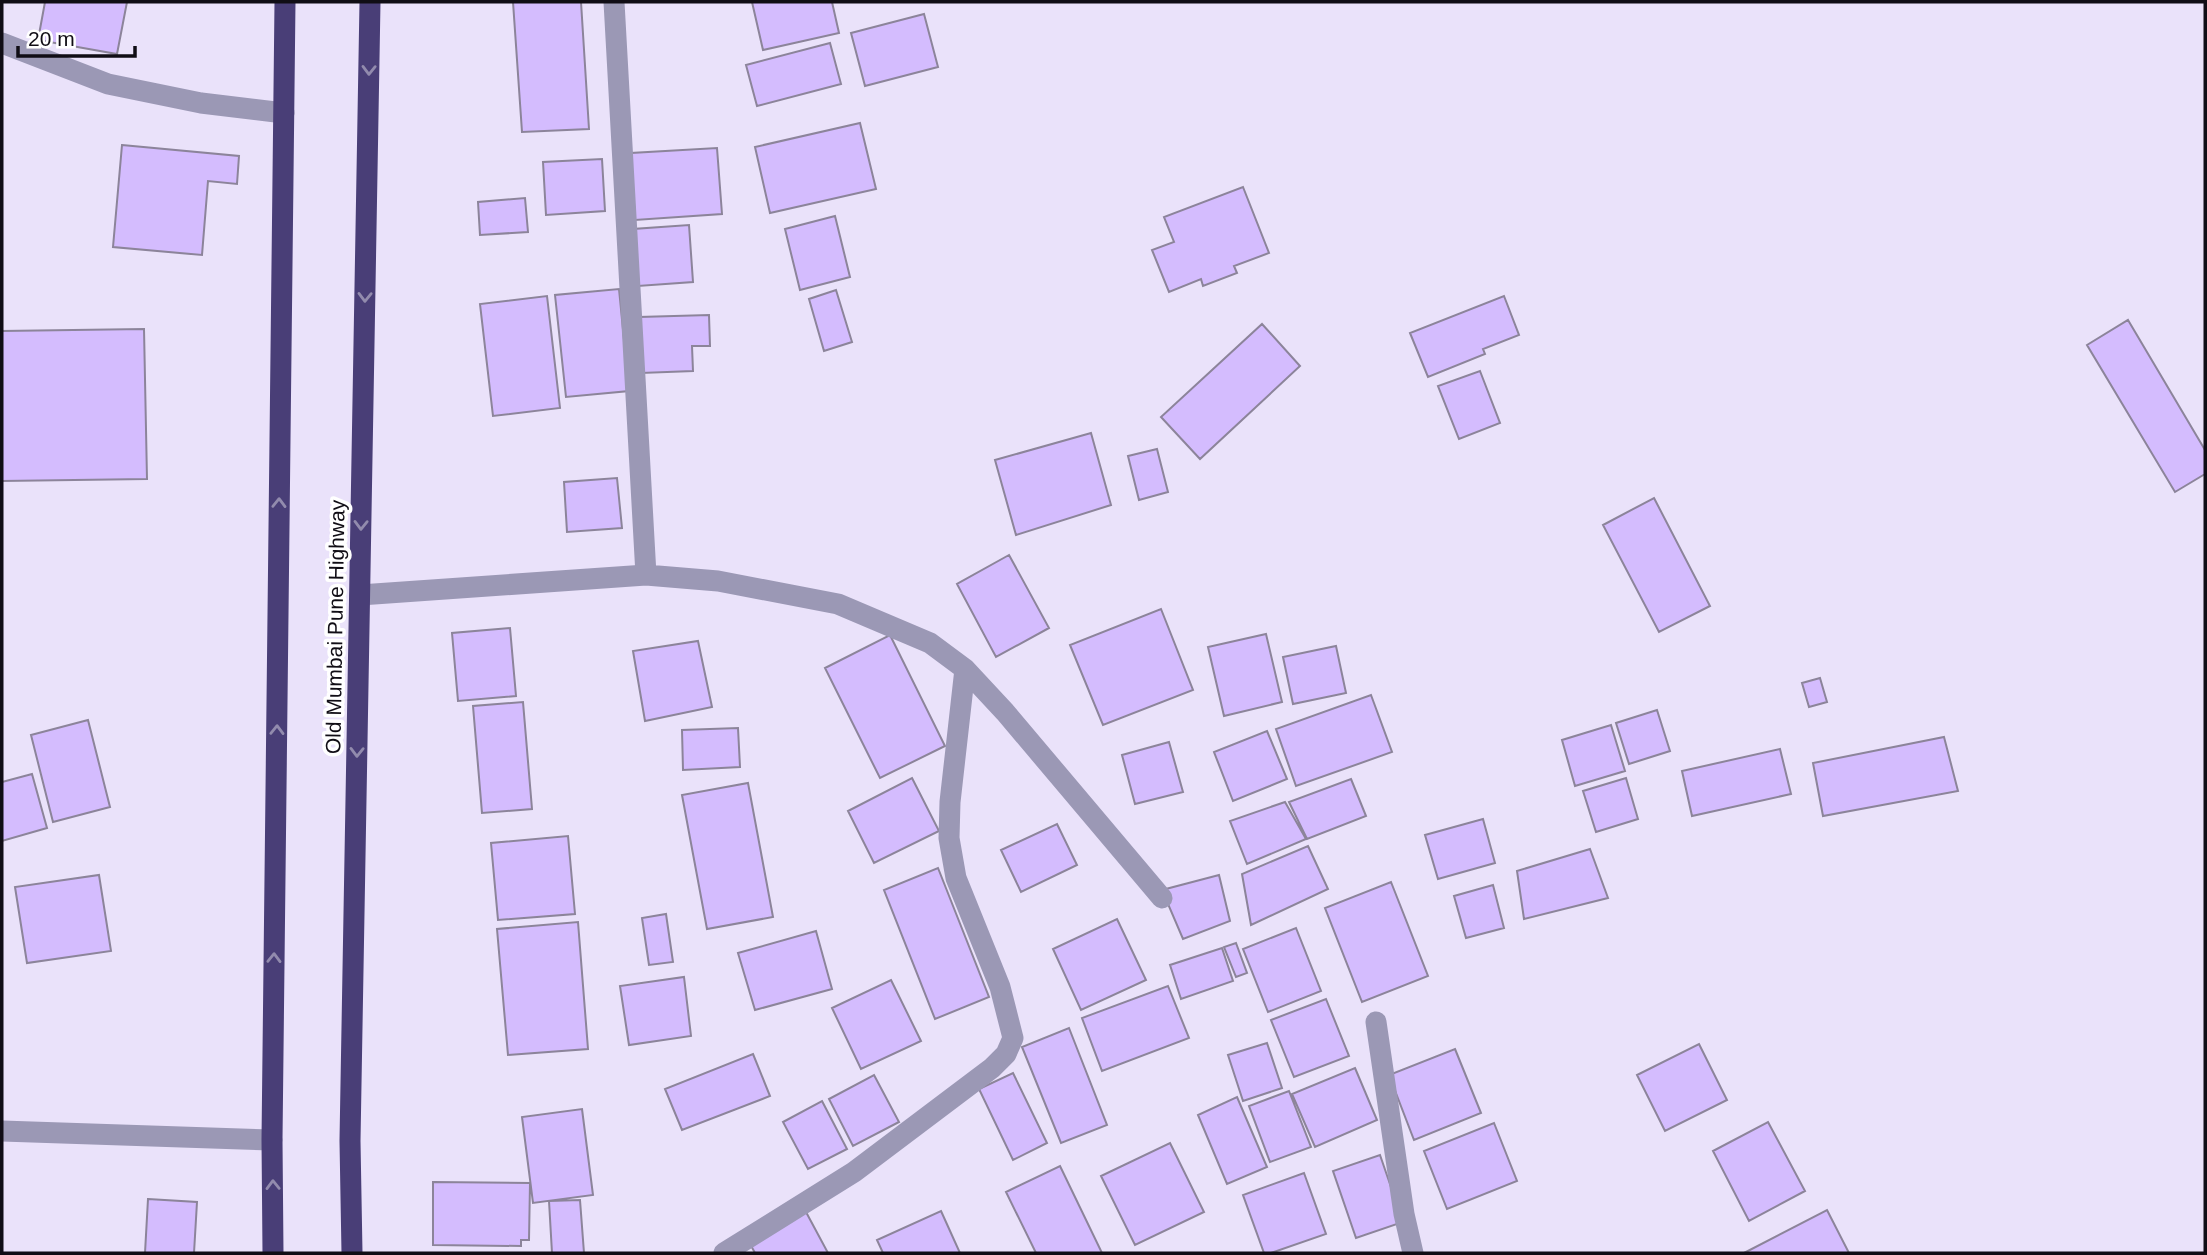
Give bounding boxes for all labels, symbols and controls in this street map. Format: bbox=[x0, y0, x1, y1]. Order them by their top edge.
scale bar bbox=[18, 14, 135, 58]
text: 20 m bbox=[28, 27, 75, 50]
one-way arrow bbox=[361, 65, 377, 76]
one-way arrow bbox=[357, 293, 373, 303]
one-way arrow bbox=[271, 497, 287, 507]
street label: Old Mumbai Pune Highway bbox=[321, 499, 349, 754]
one-way arrow bbox=[353, 520, 369, 531]
one-way arrow bbox=[269, 724, 285, 735]
one-way arrow bbox=[349, 748, 365, 758]
one-way arrow bbox=[266, 952, 282, 962]
one-way arrow bbox=[265, 1179, 280, 1190]

